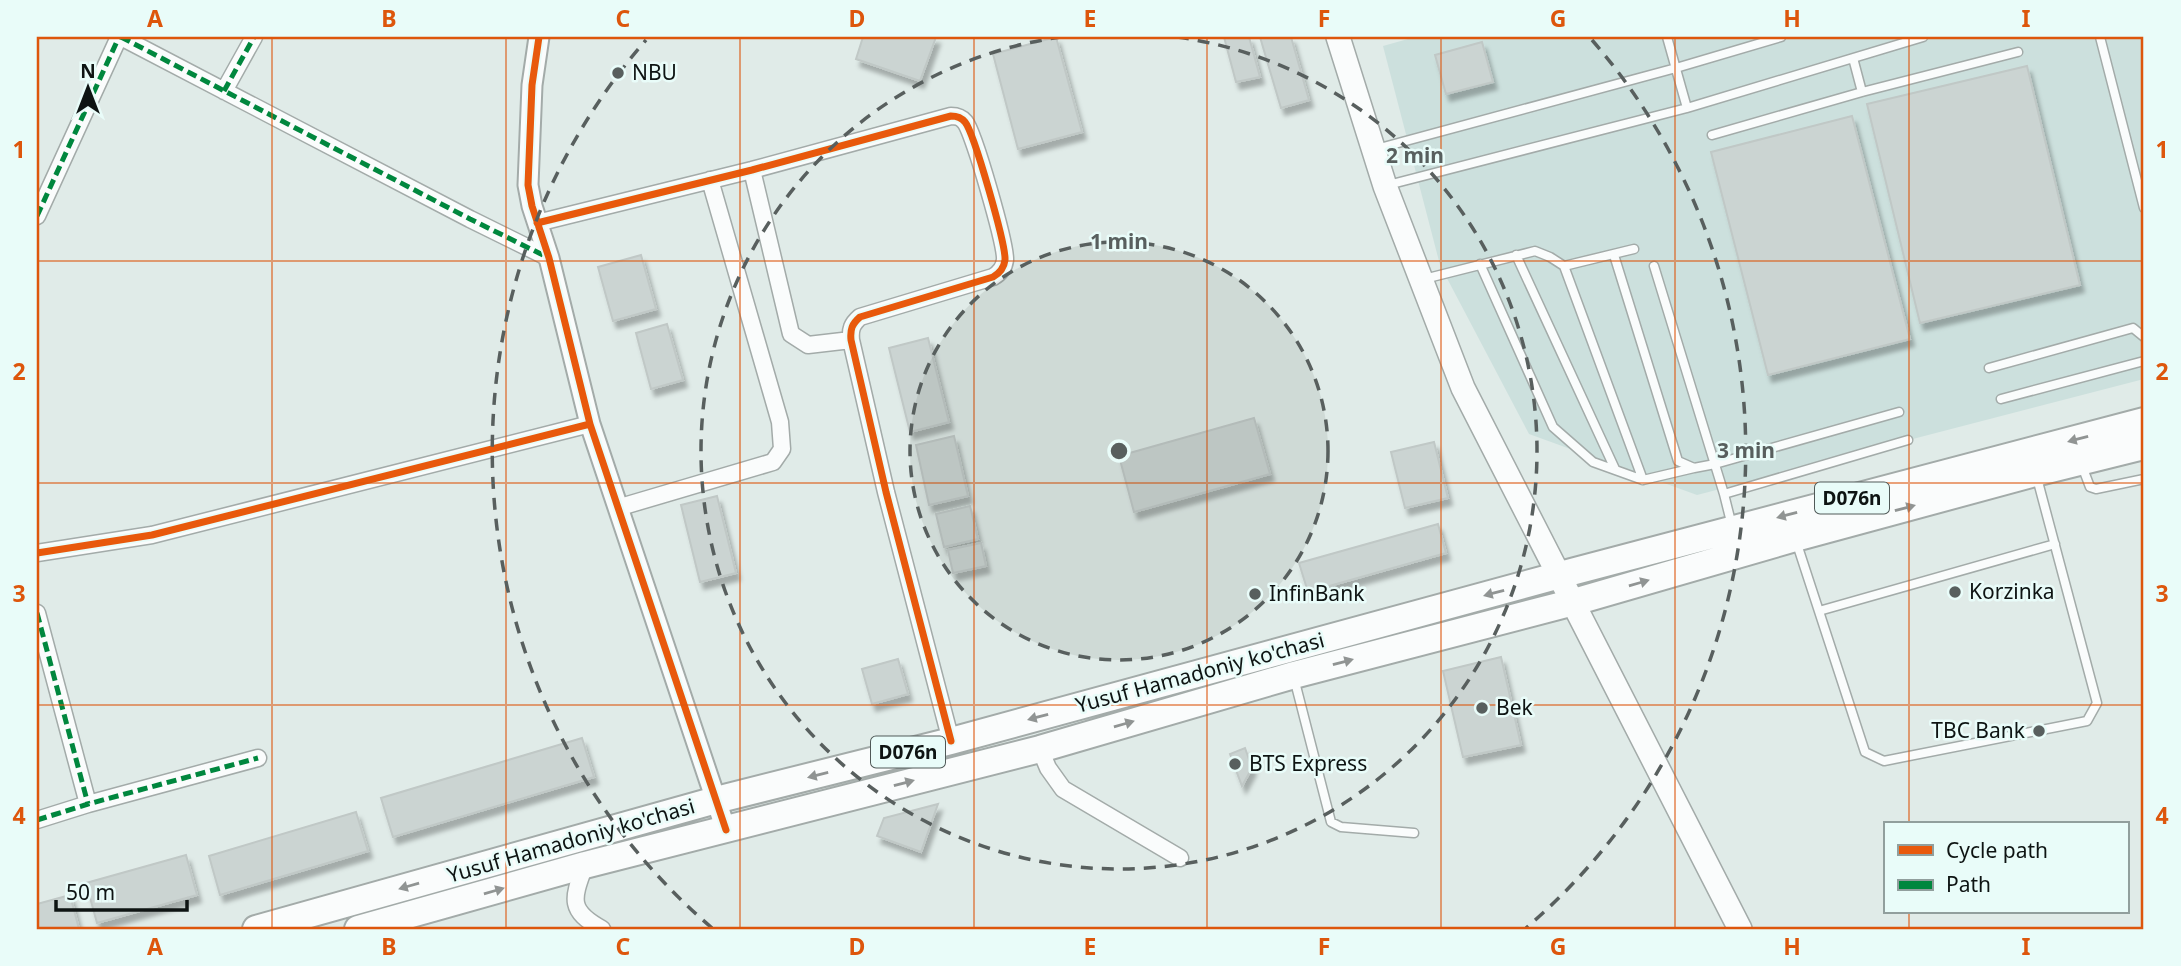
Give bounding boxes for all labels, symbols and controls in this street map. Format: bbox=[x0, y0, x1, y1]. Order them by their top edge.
text: A bbox=[147, 2, 163, 34]
text: B bbox=[381, 2, 397, 34]
text: C bbox=[616, 2, 631, 34]
text: D bbox=[849, 2, 865, 34]
text: E bbox=[1084, 2, 1096, 34]
text: F bbox=[1318, 2, 1330, 34]
text: G bbox=[1550, 2, 1566, 34]
text: H bbox=[1783, 2, 1801, 34]
text: I bbox=[2022, 2, 2031, 34]
north arrow bbox=[52, 52, 122, 122]
text: N bbox=[80, 58, 96, 84]
place label: NBU bbox=[632, 58, 677, 86]
marker: NBU bbox=[610, 65, 626, 81]
text: 1 bbox=[12, 133, 26, 165]
text: 1 bbox=[2155, 133, 2169, 165]
text: 2 min bbox=[1386, 141, 1444, 169]
text: 1 min bbox=[1090, 227, 1148, 255]
text: 2 bbox=[12, 355, 26, 387]
text: 2 bbox=[2155, 355, 2169, 387]
one-way arrow bbox=[2067, 434, 2089, 445]
text: 3 min bbox=[1717, 436, 1775, 464]
centre of rings bbox=[1107, 439, 1131, 463]
road number: D076n bbox=[1815, 482, 1889, 513]
one-way arrow bbox=[1895, 502, 1917, 513]
one-way arrow bbox=[1776, 510, 1798, 521]
text: 3 bbox=[12, 577, 26, 609]
one-way arrow bbox=[1629, 577, 1651, 588]
place label: Korzinka bbox=[1969, 577, 2055, 605]
text: 3 bbox=[2155, 577, 2169, 609]
place label: InfinBank bbox=[1269, 579, 1365, 607]
marker: Korzinka bbox=[1947, 584, 1963, 600]
marker: InfinBank bbox=[1247, 586, 1263, 602]
one-way arrow bbox=[1483, 588, 1505, 599]
street label: Yusuf Hamadoniy ko'chasi bbox=[1072, 625, 1327, 719]
one-way arrow bbox=[1332, 656, 1354, 667]
place label: Bek bbox=[1496, 693, 1533, 721]
marker: Bek bbox=[1474, 700, 1490, 716]
one-way arrow bbox=[1027, 713, 1048, 723]
place label: TBC Bank bbox=[1931, 716, 2026, 744]
one-way arrow bbox=[1113, 719, 1134, 729]
marker: TBC Bank bbox=[2031, 723, 2047, 739]
road number: D076n bbox=[871, 736, 945, 768]
place label: BTS Express bbox=[1249, 749, 1367, 777]
marker: BTS Express bbox=[1227, 756, 1243, 772]
one-way arrow bbox=[807, 770, 829, 781]
one-way arrow bbox=[893, 777, 915, 788]
street label: Yusuf Hamadoniy ko'chasi bbox=[444, 791, 698, 889]
text: 4 bbox=[12, 799, 26, 831]
text: 4 bbox=[2155, 799, 2169, 831]
legend bbox=[1884, 822, 2128, 914]
text: Cycle path bbox=[1946, 836, 2048, 864]
scale bar bbox=[56, 868, 187, 912]
text: Path bbox=[1946, 870, 1991, 898]
text: 50 m bbox=[66, 878, 115, 906]
one-way arrow bbox=[399, 882, 420, 892]
one-way arrow bbox=[484, 885, 506, 896]
text: A bbox=[147, 930, 163, 962]
text: B bbox=[381, 930, 397, 962]
text: C bbox=[616, 930, 631, 962]
text: D bbox=[849, 930, 865, 962]
text: E bbox=[1084, 930, 1096, 962]
text: F bbox=[1318, 930, 1330, 962]
text: G bbox=[1550, 930, 1566, 962]
text: H bbox=[1783, 930, 1801, 962]
text: I bbox=[2022, 930, 2031, 962]

